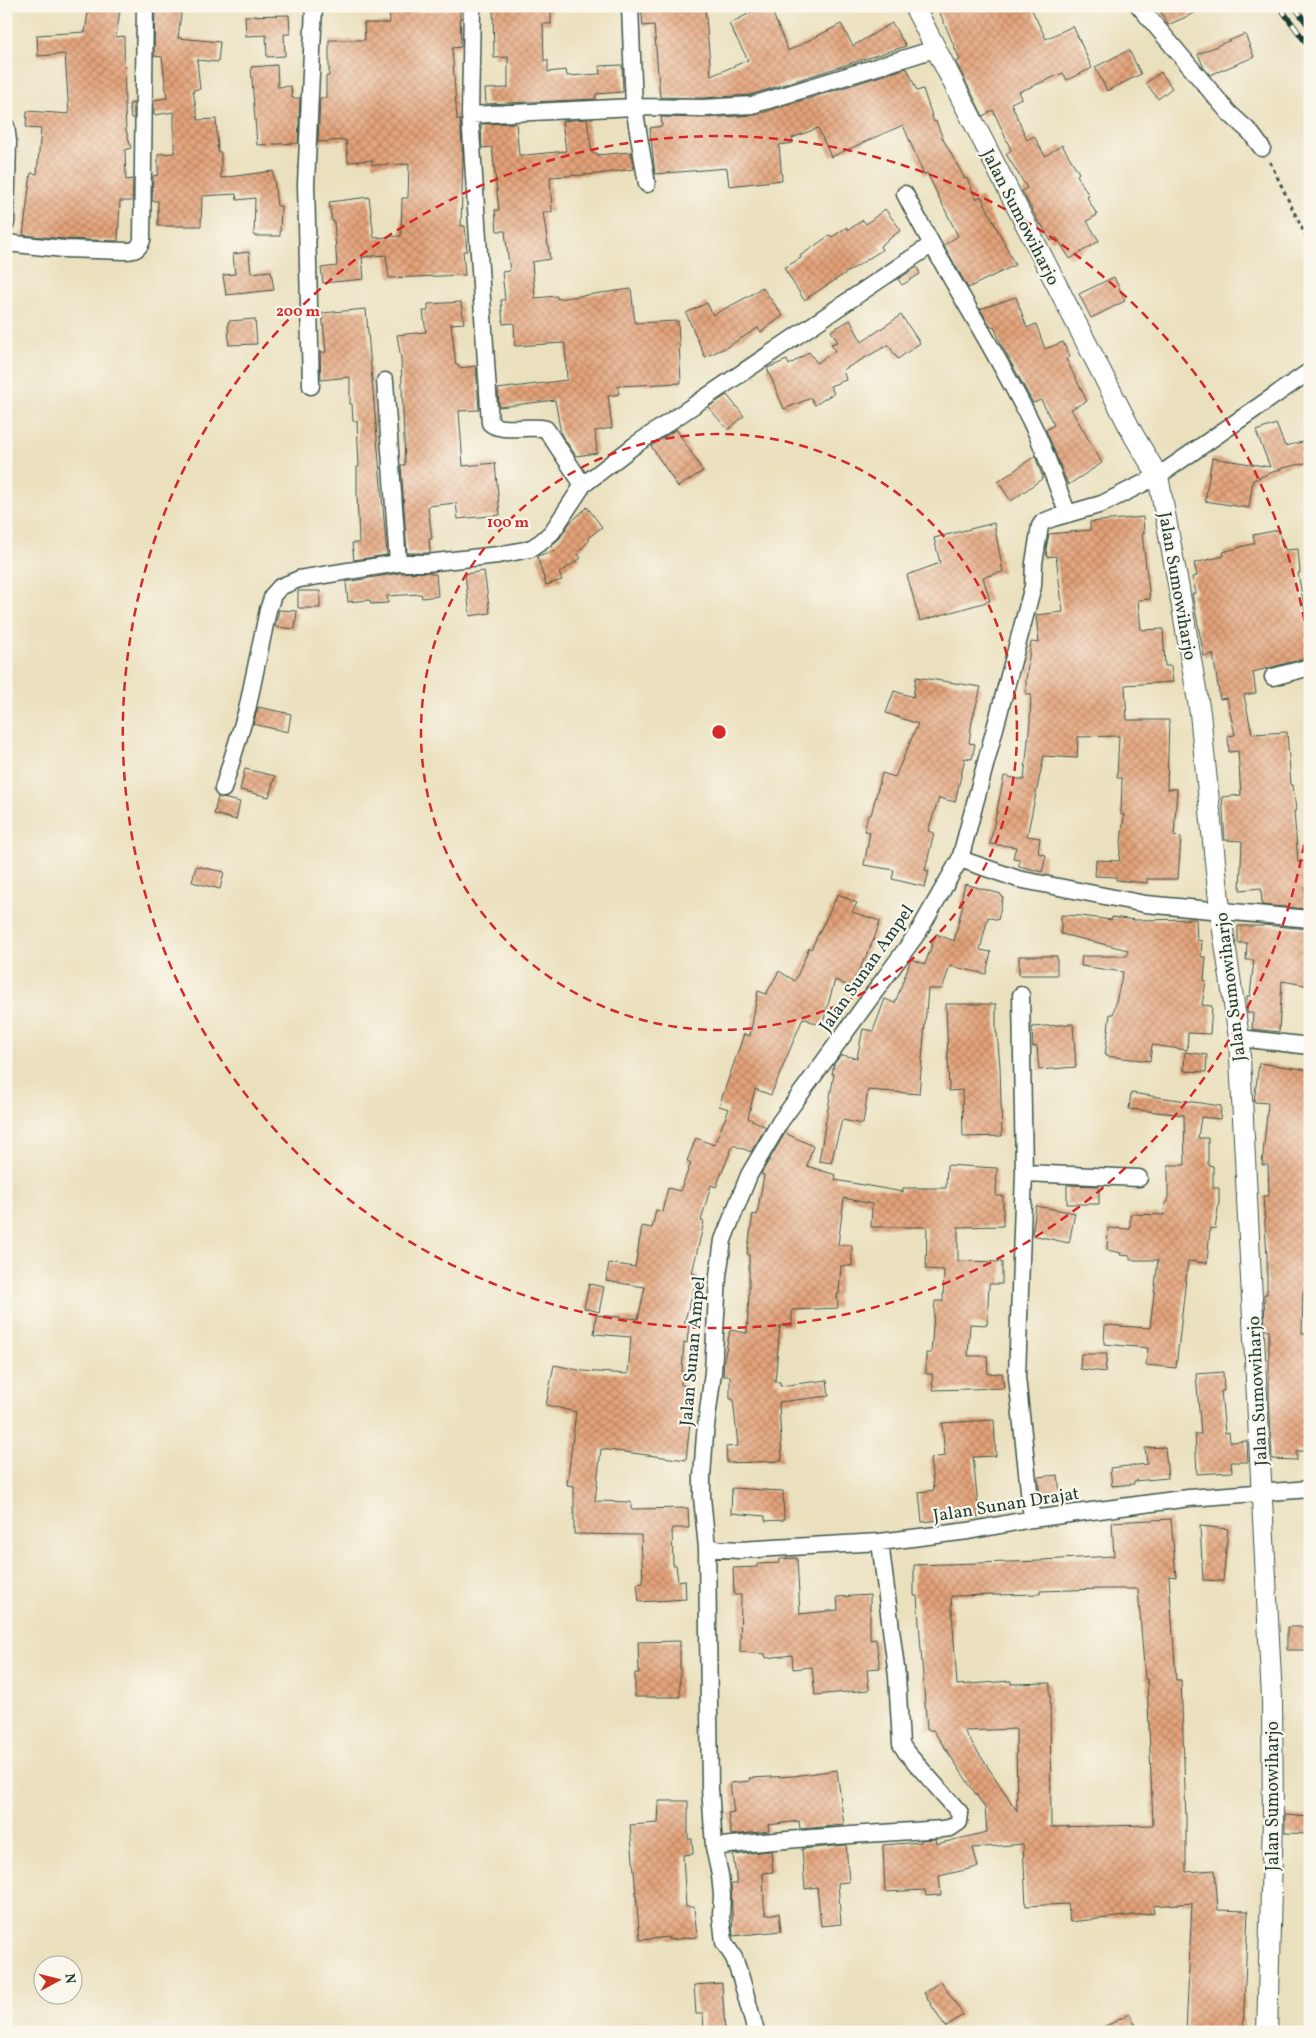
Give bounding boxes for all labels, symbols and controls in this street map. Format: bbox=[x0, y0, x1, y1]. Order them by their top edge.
street label: Jalan Sumowiharjo bbox=[974, 145, 1065, 290]
text: 200 m bbox=[276, 302, 320, 323]
street label: Jalan Sumowiharjo bbox=[1151, 510, 1202, 662]
text: 100 m bbox=[487, 513, 530, 534]
centre of rings bbox=[710, 723, 728, 741]
street label: Jalan Sunan Ampel bbox=[814, 900, 921, 1038]
street label: Jalan Sumowiharjo bbox=[1210, 911, 1253, 1063]
street label: Jalan Sunan Ampel bbox=[674, 1275, 713, 1427]
street label: Jalan Sumowiharjo bbox=[1242, 1315, 1275, 1467]
street label: Jalan Sunan Drajat bbox=[931, 1482, 1081, 1529]
street label: Jalan Sumowiharjo bbox=[1261, 1721, 1286, 1871]
north arrow bbox=[32, 1956, 82, 2006]
text: N bbox=[59, 1972, 79, 1985]

